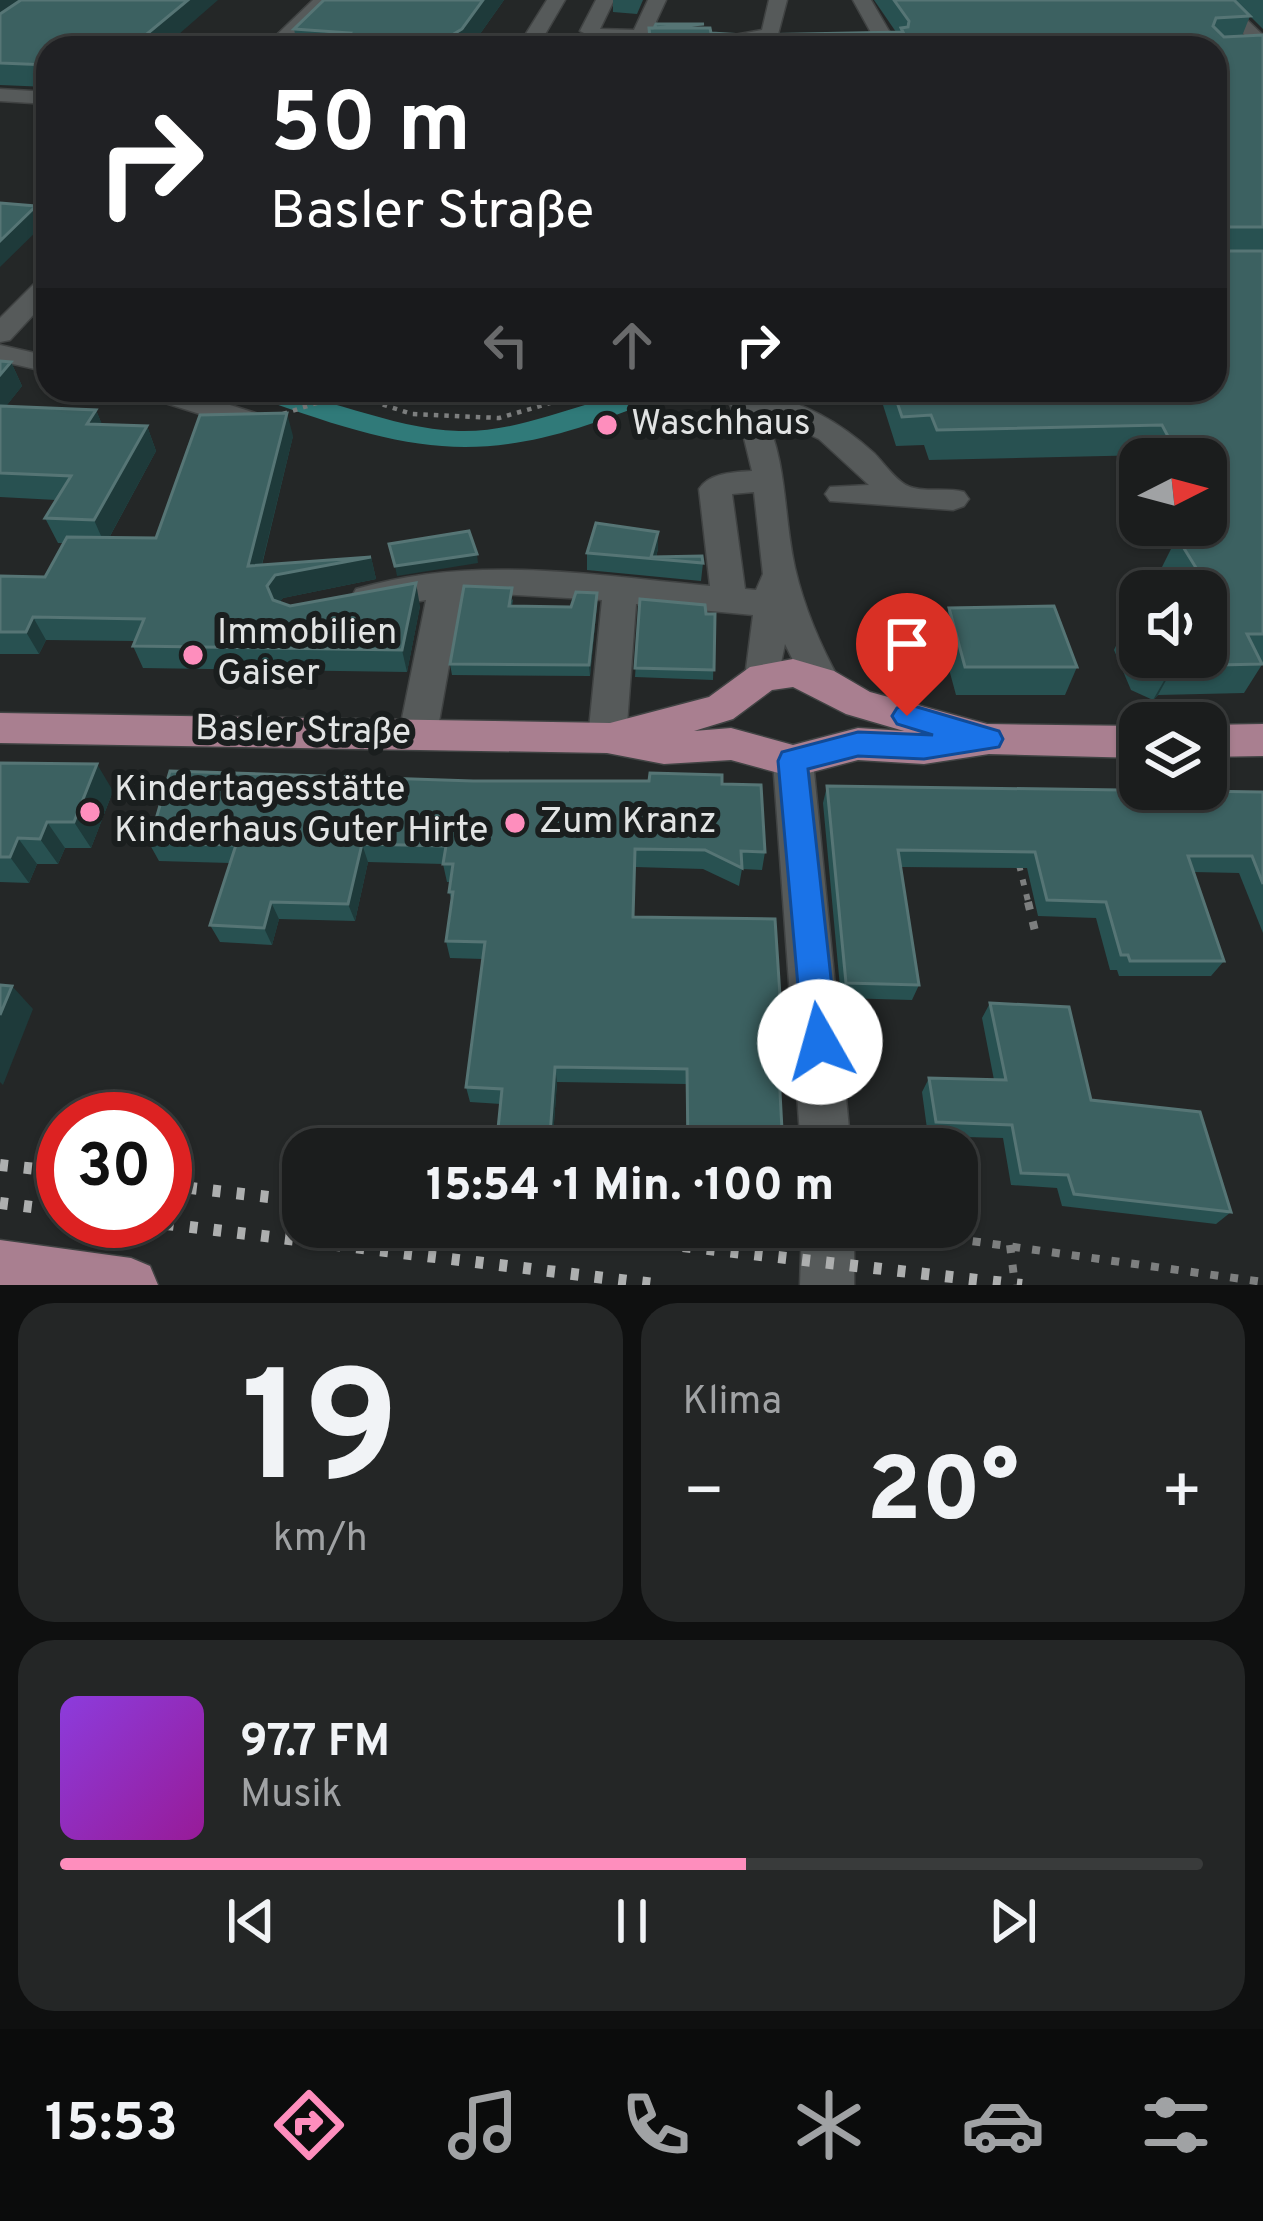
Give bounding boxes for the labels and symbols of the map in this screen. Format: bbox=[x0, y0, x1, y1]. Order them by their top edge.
place label: Waschhaus bbox=[631, 402, 811, 448]
marker: Waschhaus bbox=[594, 412, 620, 438]
north arrow bbox=[1119, 438, 1227, 546]
pin bbox=[856, 593, 958, 716]
place label: Immobilien Gaiser bbox=[217, 611, 397, 698]
marker: Immobilien Gaiser bbox=[180, 642, 206, 668]
street label: Basler Straße bbox=[195, 707, 411, 757]
place label: Kindertagesstätte Kinderhaus Guter Hirte bbox=[114, 768, 488, 855]
marker: Kindertagesstätte Kinderhaus Guter Hirte bbox=[77, 799, 103, 825]
place label: Zum Kranz bbox=[539, 800, 717, 846]
marker: Zum Kranz bbox=[502, 810, 528, 836]
position arrow bbox=[757, 979, 883, 1105]
speed limit sign: 30 bbox=[36, 1092, 192, 1248]

